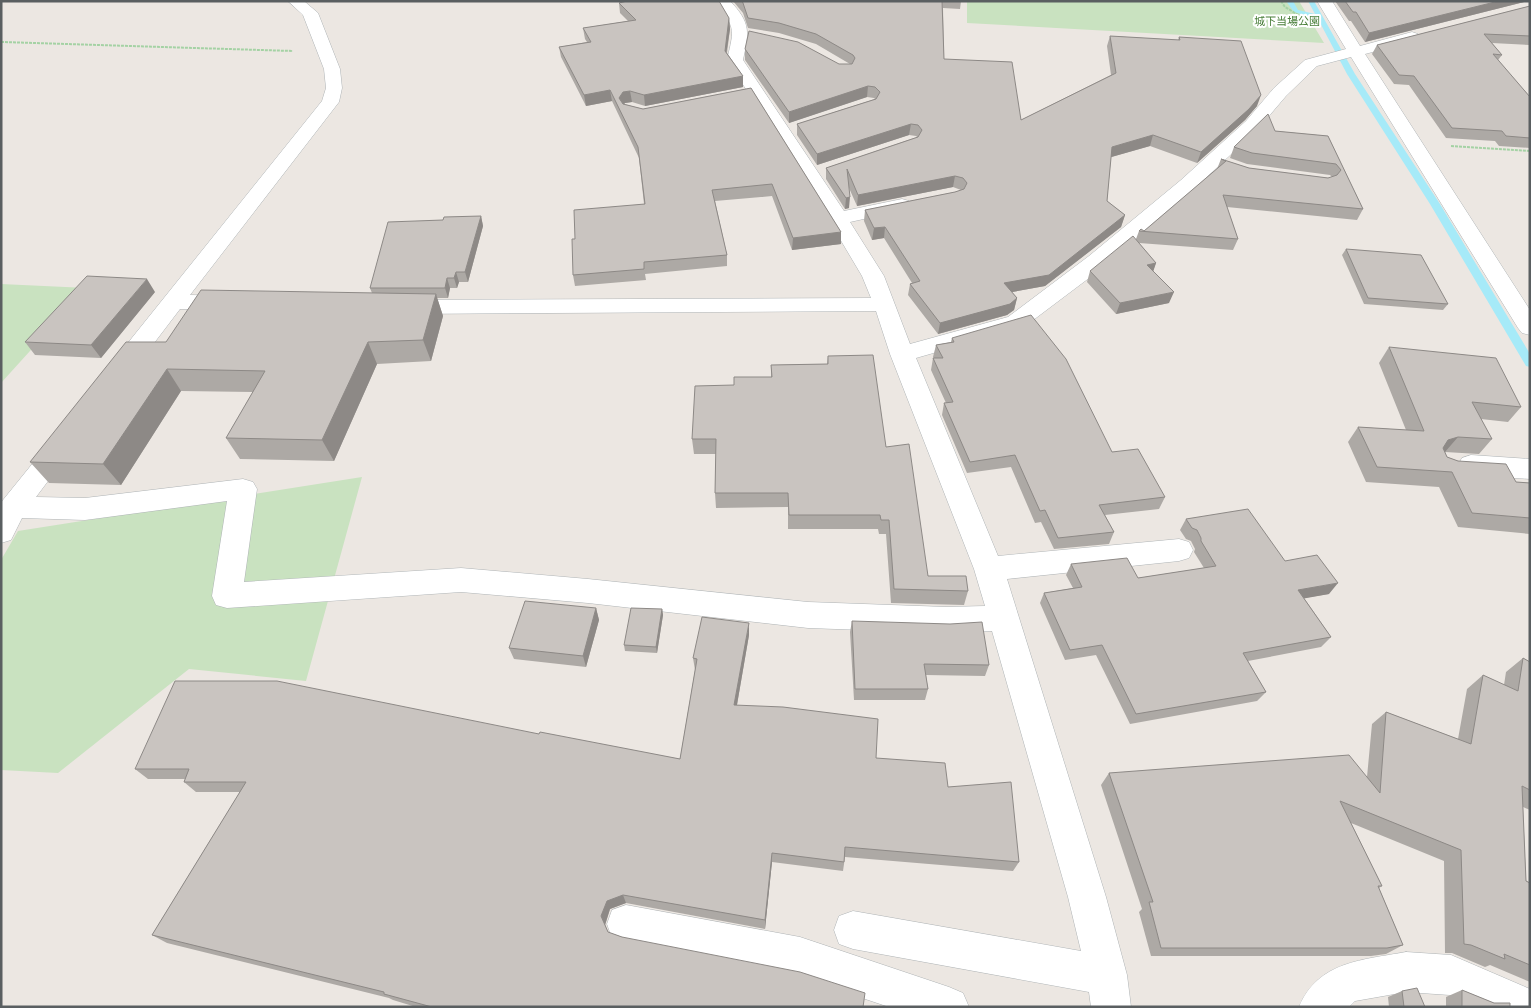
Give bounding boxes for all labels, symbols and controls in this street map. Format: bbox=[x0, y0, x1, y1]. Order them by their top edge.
park label: 城下当場公園 bbox=[1254, 14, 1320, 28]

